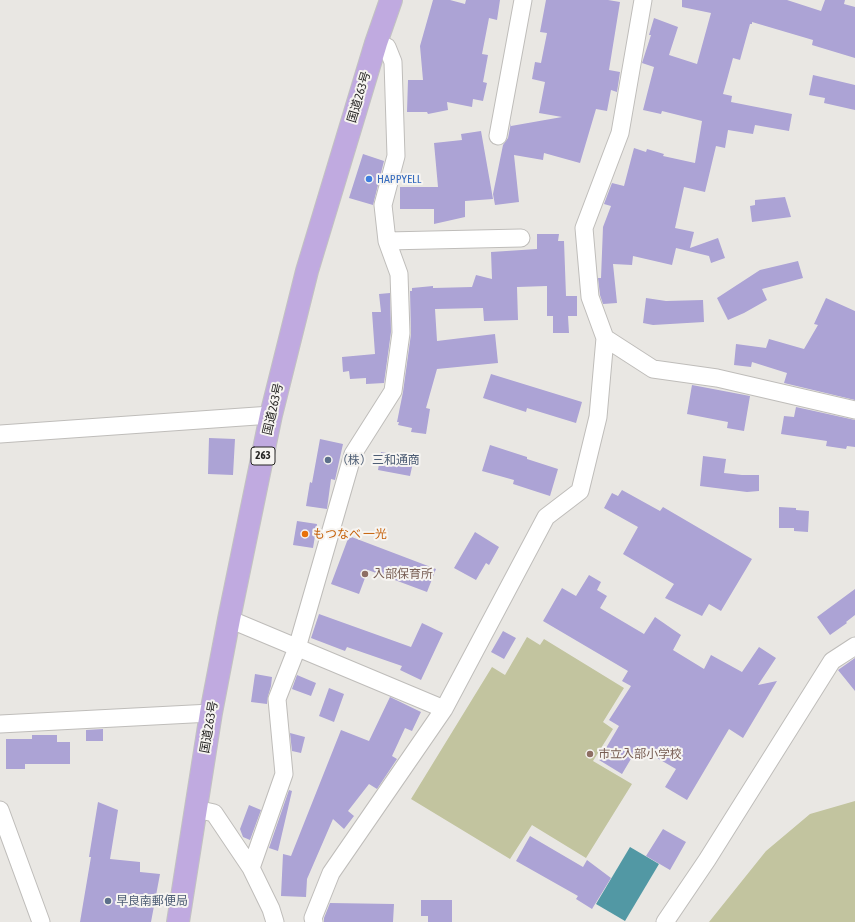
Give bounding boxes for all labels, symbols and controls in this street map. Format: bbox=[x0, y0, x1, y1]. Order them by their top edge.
street label: 国道263号 bbox=[344, 70, 374, 124]
place label: HAPPYELL bbox=[377, 172, 421, 186]
marker: HAPPYELL bbox=[364, 174, 374, 184]
street label: 国道263号 bbox=[260, 382, 286, 436]
road number: 263 bbox=[251, 447, 275, 465]
place label: （株）三和通商 bbox=[336, 453, 420, 467]
marker: （株）三和通商 bbox=[323, 455, 333, 465]
place label: もつなべ 一光 bbox=[313, 527, 387, 541]
marker: もつなべ 一光 bbox=[300, 529, 310, 539]
place label: 入部保育所 bbox=[373, 567, 433, 581]
marker: 入部保育所 bbox=[360, 569, 370, 579]
street label: 国道263号 bbox=[197, 700, 221, 754]
place label: 市立入部小学校 bbox=[598, 747, 682, 761]
marker: 市立入部小学校 bbox=[585, 749, 595, 759]
place label: 早良南郵便局 bbox=[116, 894, 188, 908]
marker: 早良南郵便局 bbox=[103, 896, 113, 906]

